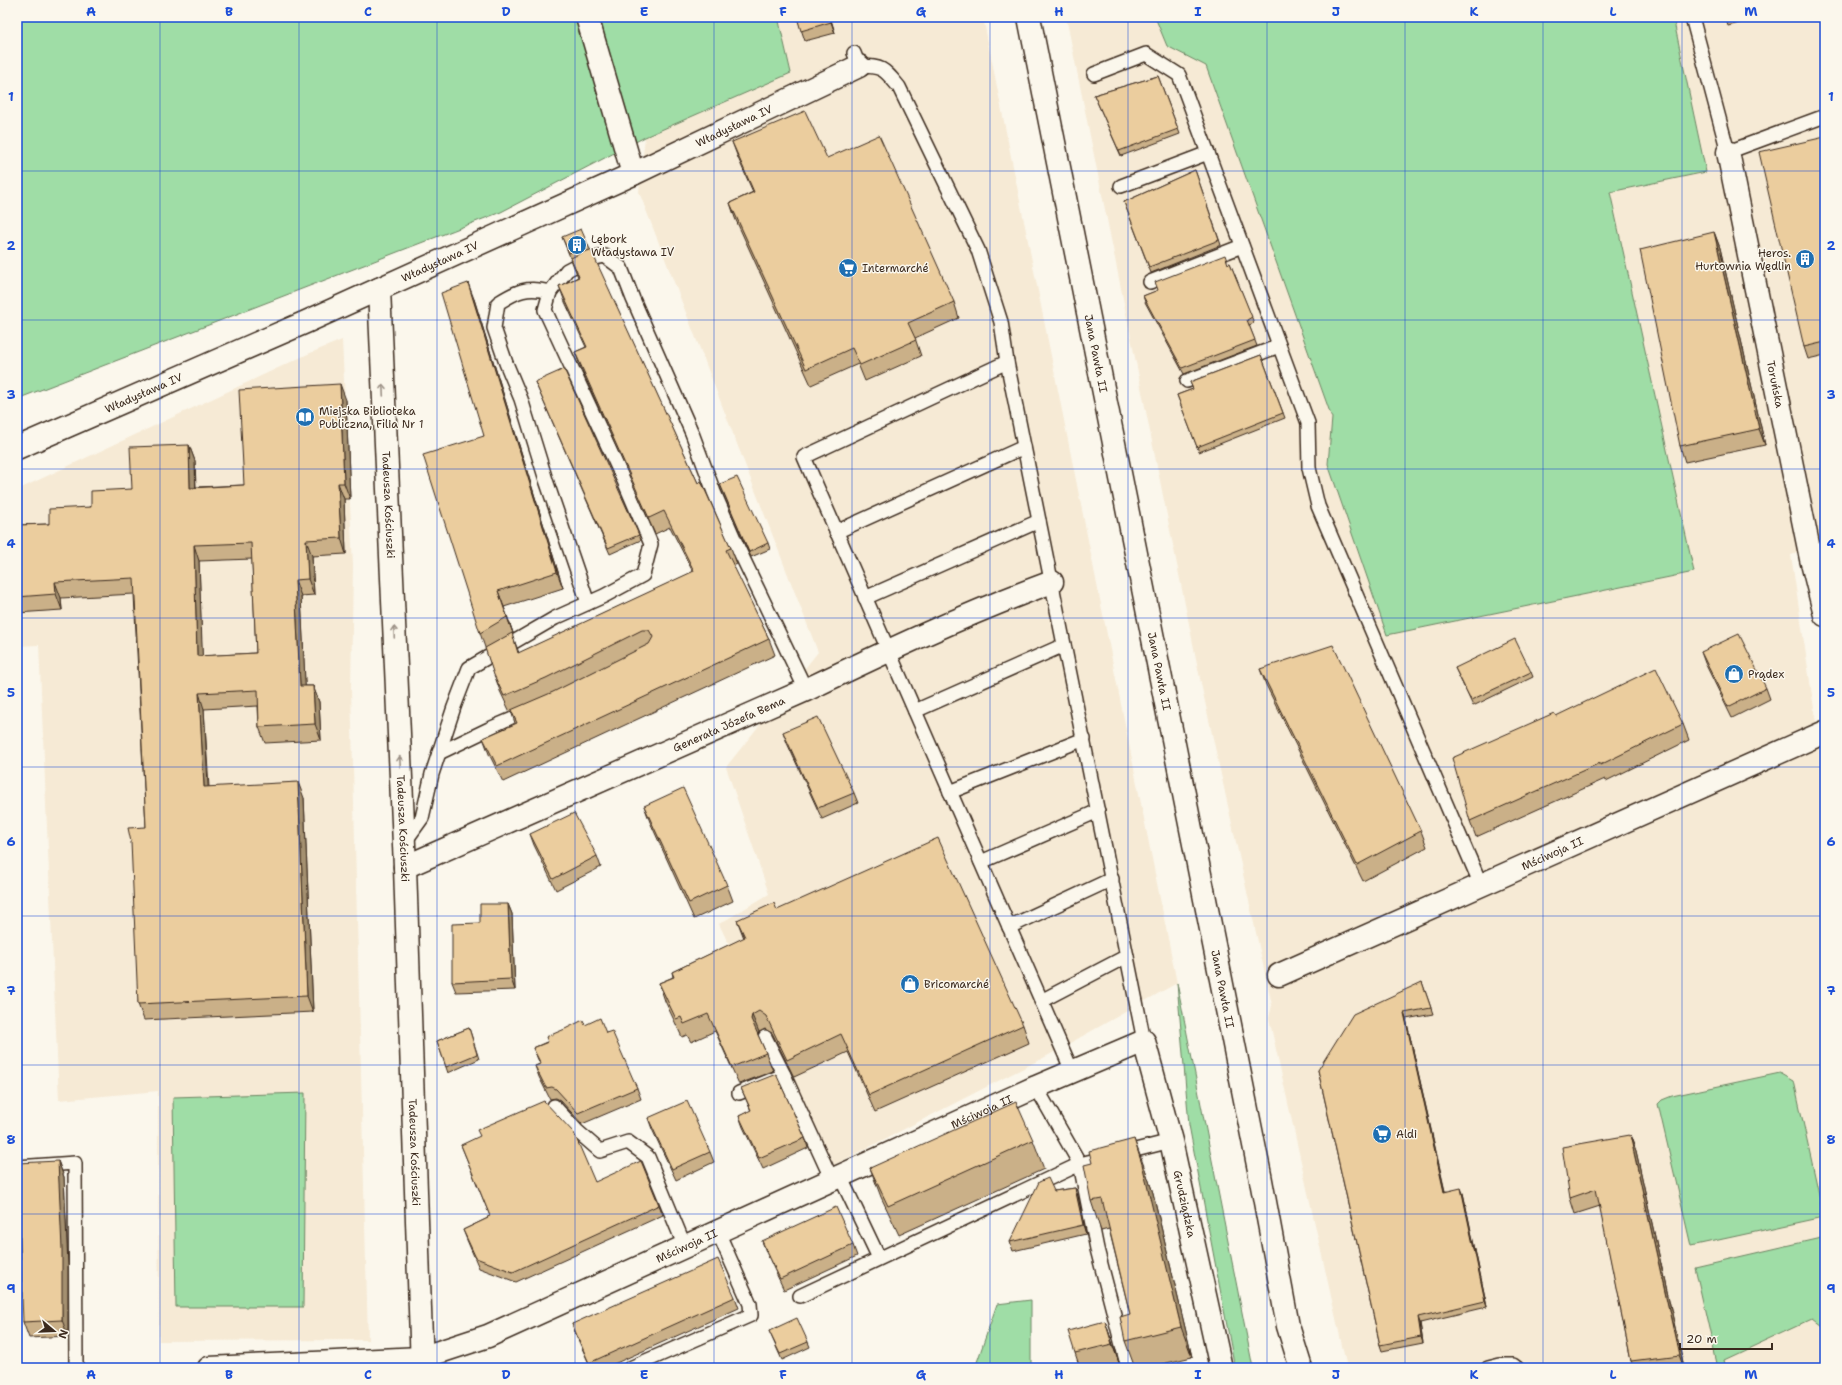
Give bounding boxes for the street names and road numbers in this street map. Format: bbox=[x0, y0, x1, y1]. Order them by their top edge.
street label: Władysława IV bbox=[693, 101, 775, 151]
street label: Władysława IV bbox=[399, 237, 481, 285]
street label: Jana Pawła II bbox=[1081, 313, 1111, 394]
street label: Toruńska bbox=[1763, 359, 1788, 409]
street label: Władysława IV bbox=[102, 369, 185, 416]
street label: Tadeusza Kościuszki bbox=[379, 451, 399, 559]
street label: Jana Pawła II bbox=[1144, 631, 1175, 712]
street label: Generała Józefa Bema bbox=[670, 693, 787, 755]
street label: Tadeusza Kościuszki bbox=[393, 775, 413, 882]
street label: Mściwoja II bbox=[1519, 833, 1585, 874]
street label: Jana Pawła II bbox=[1208, 948, 1238, 1029]
street label: Mściwoja II bbox=[949, 1091, 1015, 1132]
street label: Tadeusza Kościuszki bbox=[405, 1098, 424, 1206]
street label: Grudziądzka bbox=[1170, 1169, 1200, 1239]
street label: Mściwoja II bbox=[654, 1225, 720, 1266]

